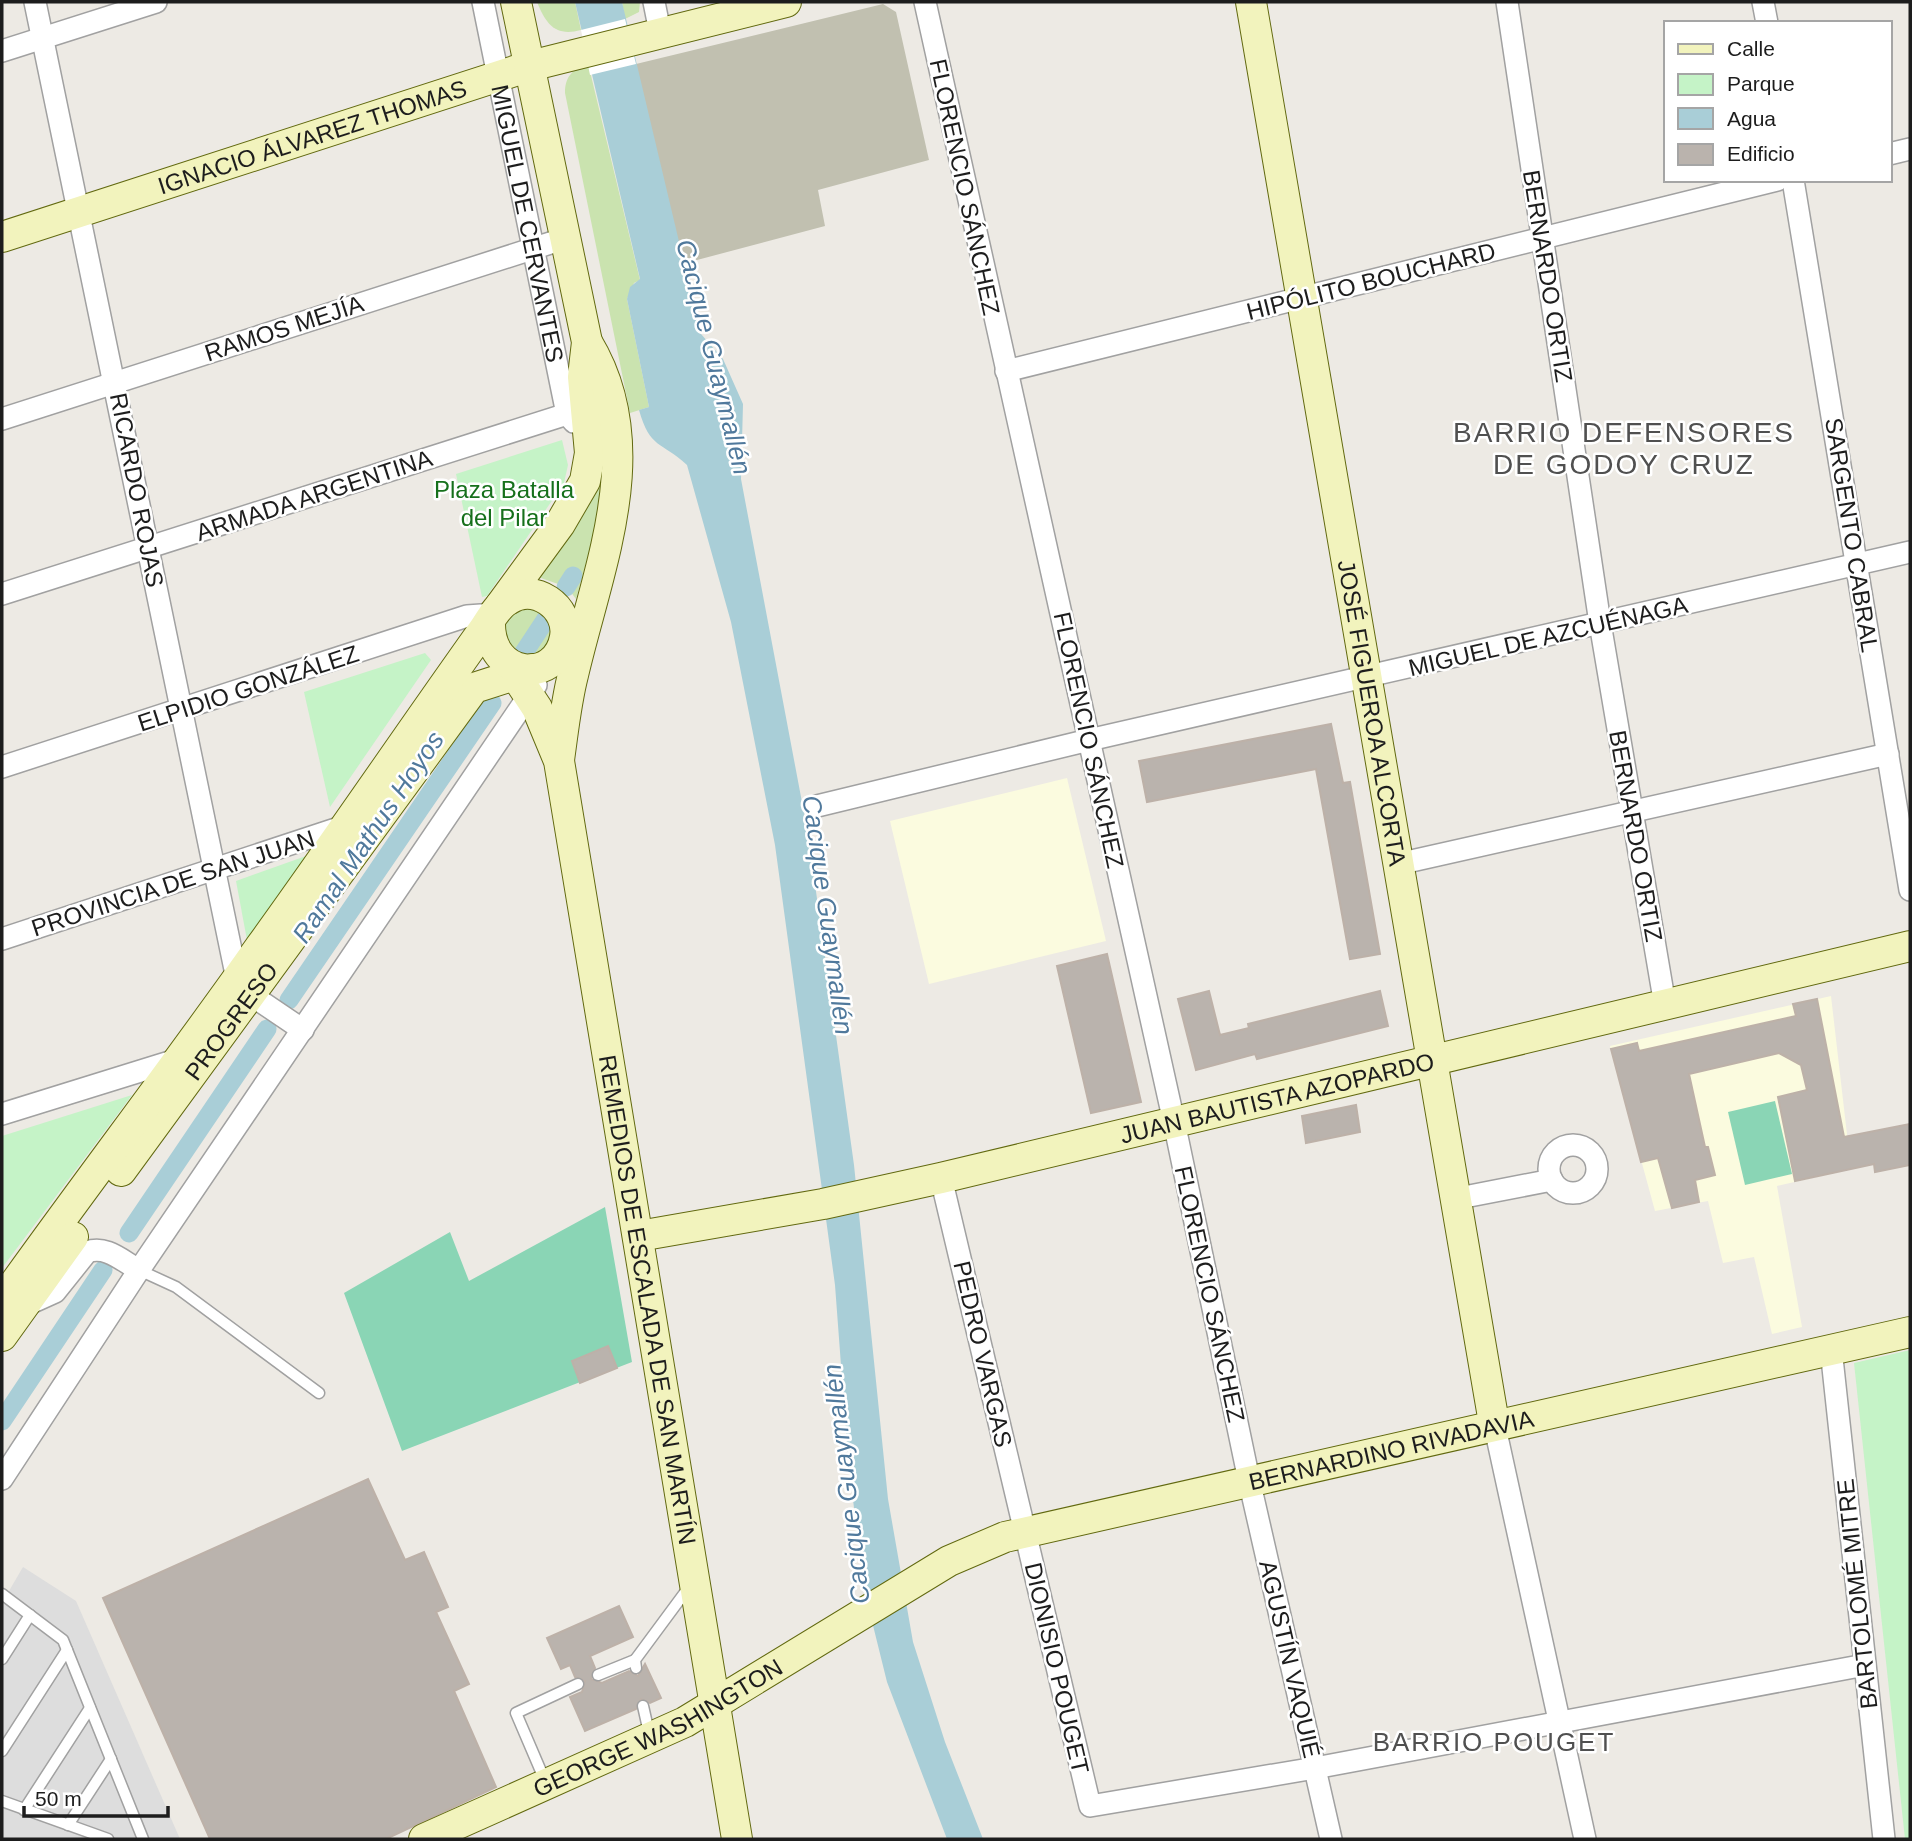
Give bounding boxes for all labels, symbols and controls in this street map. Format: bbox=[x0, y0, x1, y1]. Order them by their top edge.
legend bbox=[1664, 21, 1891, 182]
text: Calle bbox=[1727, 37, 1775, 60]
street label: FLORENCIO SÁNCHEZ bbox=[925, 56, 1005, 318]
text: Parque bbox=[1727, 72, 1795, 95]
street label: IGNACIO ÁLVAREZ THOMAS bbox=[154, 74, 470, 199]
street label: MIGUEL DE CERVANTES bbox=[487, 82, 570, 365]
text: Agua bbox=[1727, 107, 1776, 130]
text: Edificio bbox=[1727, 142, 1795, 165]
street label: BERNARDO ORTIZ bbox=[1518, 168, 1578, 384]
water label: Cacique Guaymallén bbox=[670, 236, 758, 478]
street label: HIPÓLITO BOUCHARD bbox=[1244, 237, 1498, 325]
street label: RAMOS MEJÍA bbox=[201, 290, 367, 366]
street label: RICARDO ROJAS bbox=[105, 391, 169, 589]
street label: SARGENTO CABRAL bbox=[1820, 416, 1884, 654]
district label: BARRIO DEFENSORES DE GODOY CRUZ bbox=[1453, 417, 1795, 480]
street label: ARMADA ARGENTINA bbox=[193, 444, 435, 546]
park label: Plaza Batalla del Pilar bbox=[434, 476, 575, 531]
street label: JOSÉ FIGUEROA ALCORTA bbox=[1333, 558, 1412, 868]
street label: MIGUEL DE AZCUÉNAGA bbox=[1406, 591, 1690, 681]
street label: FLORENCIO SÁNCHEZ bbox=[1049, 609, 1129, 871]
street label: ELPIDIO GONZÁLEZ bbox=[134, 640, 362, 736]
water label: Ramal Mathus Hoyos bbox=[286, 726, 450, 948]
street label: BERNARDO ORTIZ bbox=[1604, 728, 1668, 944]
water label: Cacique Guaymallén bbox=[796, 793, 860, 1037]
street label: PROVINCIA DE SAN JUAN bbox=[28, 824, 318, 942]
street label: PROGRESO bbox=[179, 957, 283, 1085]
street label: JUAN BAUTISTA AZOPARDO bbox=[1117, 1047, 1437, 1148]
street label: REMEDIOS DE ESCALADA DE SAN MARTÍN bbox=[594, 1053, 702, 1546]
street label: FLORENCIO SÁNCHEZ bbox=[1170, 1163, 1250, 1425]
street label: PEDRO VARGAS bbox=[948, 1258, 1018, 1450]
water label: Cacique Guaymallén bbox=[816, 1362, 876, 1606]
street label: BERNARDINO RIVADAVIA bbox=[1246, 1404, 1536, 1495]
street label: BARTOLOMÉ MITRE bbox=[1831, 1478, 1883, 1710]
street label: AGUSTÍN VAQUIÉ bbox=[1254, 1557, 1326, 1761]
street label: DIONISIO POUGET bbox=[1020, 1560, 1095, 1777]
street label: GEORGE WASHINGTON bbox=[529, 1653, 787, 1802]
district label: BARRIO POUGET bbox=[1373, 1727, 1615, 1757]
scale bar bbox=[24, 1774, 168, 1818]
text: 50 m bbox=[35, 1787, 82, 1810]

